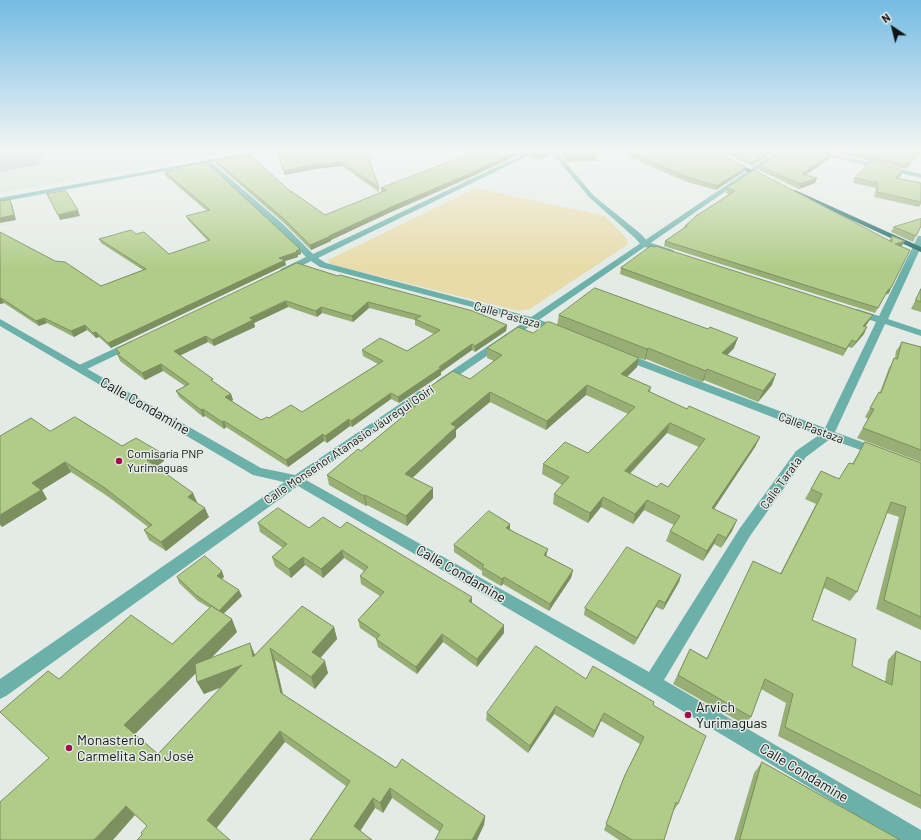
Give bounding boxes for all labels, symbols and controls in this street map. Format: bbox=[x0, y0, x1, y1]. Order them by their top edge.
north arrow bbox=[873, 8, 913, 48]
text: N bbox=[879, 10, 893, 25]
street label: Calle Pastaza bbox=[472, 299, 542, 331]
street label: Calle Condamine bbox=[97, 374, 193, 438]
street label: Calle Monseñor Atanasio Jáuregui Goiri bbox=[261, 383, 437, 507]
street label: Calle Pastaza bbox=[776, 410, 846, 446]
place label: Comisaría PNP Yurimaguas bbox=[127, 447, 203, 475]
street label: Calle Tarata bbox=[757, 454, 805, 512]
marker: Comisaría PNP Yurimaguas bbox=[114, 456, 124, 466]
street label: Calle Condamine bbox=[413, 542, 509, 606]
place label: Arvich Yurimaguas bbox=[696, 699, 767, 732]
marker: Arvich Yurimaguas bbox=[683, 710, 693, 720]
place label: Monasterio Carmelita San José bbox=[77, 732, 194, 764]
street label: Calle Condamine bbox=[757, 740, 851, 806]
marker: Monasterio Carmelita San José bbox=[64, 743, 74, 753]

